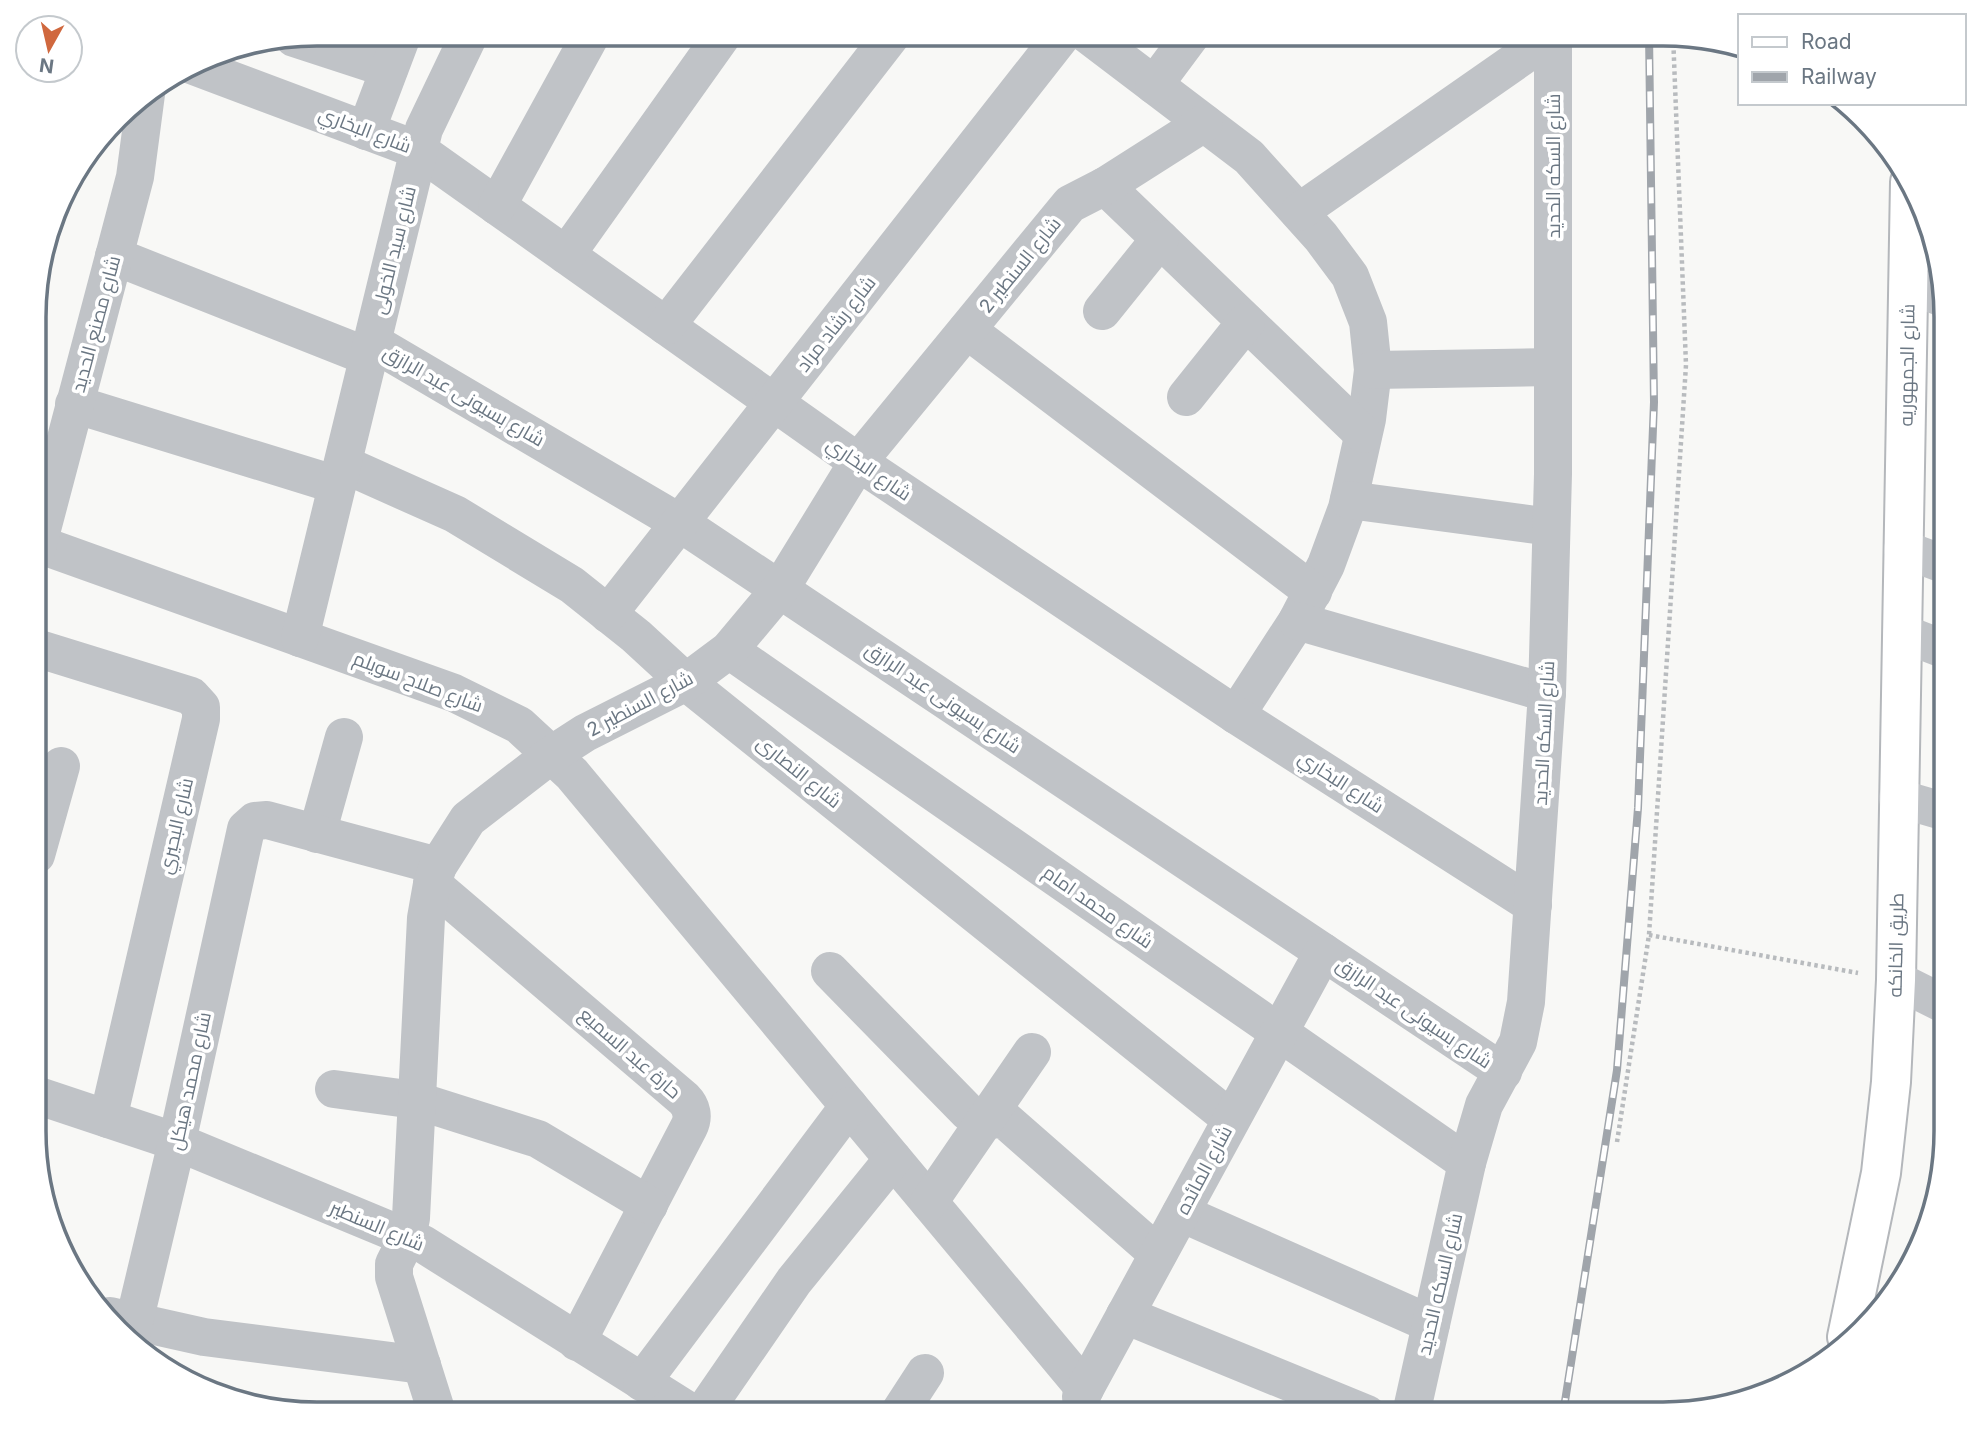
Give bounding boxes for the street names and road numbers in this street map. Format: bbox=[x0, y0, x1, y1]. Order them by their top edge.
street label: شارع السكه الحديد bbox=[1542, 94, 1567, 238]
street label: شارع البخاري bbox=[314, 102, 414, 161]
street label: شارع سيد الخولى bbox=[367, 184, 423, 317]
street label: شارع السنطير 2 bbox=[974, 212, 1067, 319]
street label: شارع مصنع الحديد bbox=[67, 253, 127, 395]
street label: شارع رشاد مراد bbox=[791, 272, 882, 378]
street label: شارع الجمهوريه bbox=[1894, 303, 1922, 427]
street label: شارع بسيونى عبد الرازق bbox=[378, 340, 549, 453]
street label: شارع البخاري bbox=[821, 432, 916, 508]
street label: شارع بسيونى عبد الرازق bbox=[860, 638, 1025, 760]
street label: شارع صلاح سويلم bbox=[349, 647, 486, 719]
street label: شارع السكه الحديد bbox=[1529, 660, 1561, 806]
street label: شارع السنطير 2 bbox=[583, 666, 698, 743]
street label: شارع النصارى bbox=[751, 731, 846, 815]
street label: شارع البخاري bbox=[1292, 746, 1388, 821]
street label: شارع البحيري bbox=[154, 776, 201, 877]
street label: شارع محمد امام bbox=[1037, 861, 1157, 955]
street label: طريق الخانكه bbox=[1884, 892, 1909, 998]
street label: شارع بسيونى عبد الرازق bbox=[1331, 953, 1496, 1075]
street label: حارة عبد السميع bbox=[573, 1003, 685, 1105]
street label: شارع محمد هيكل bbox=[164, 1010, 218, 1153]
street label: شارع المائده bbox=[1171, 1122, 1239, 1219]
street label: شارع السنطير bbox=[325, 1195, 427, 1258]
street label: شارع السكه الحديد bbox=[1413, 1211, 1469, 1358]

